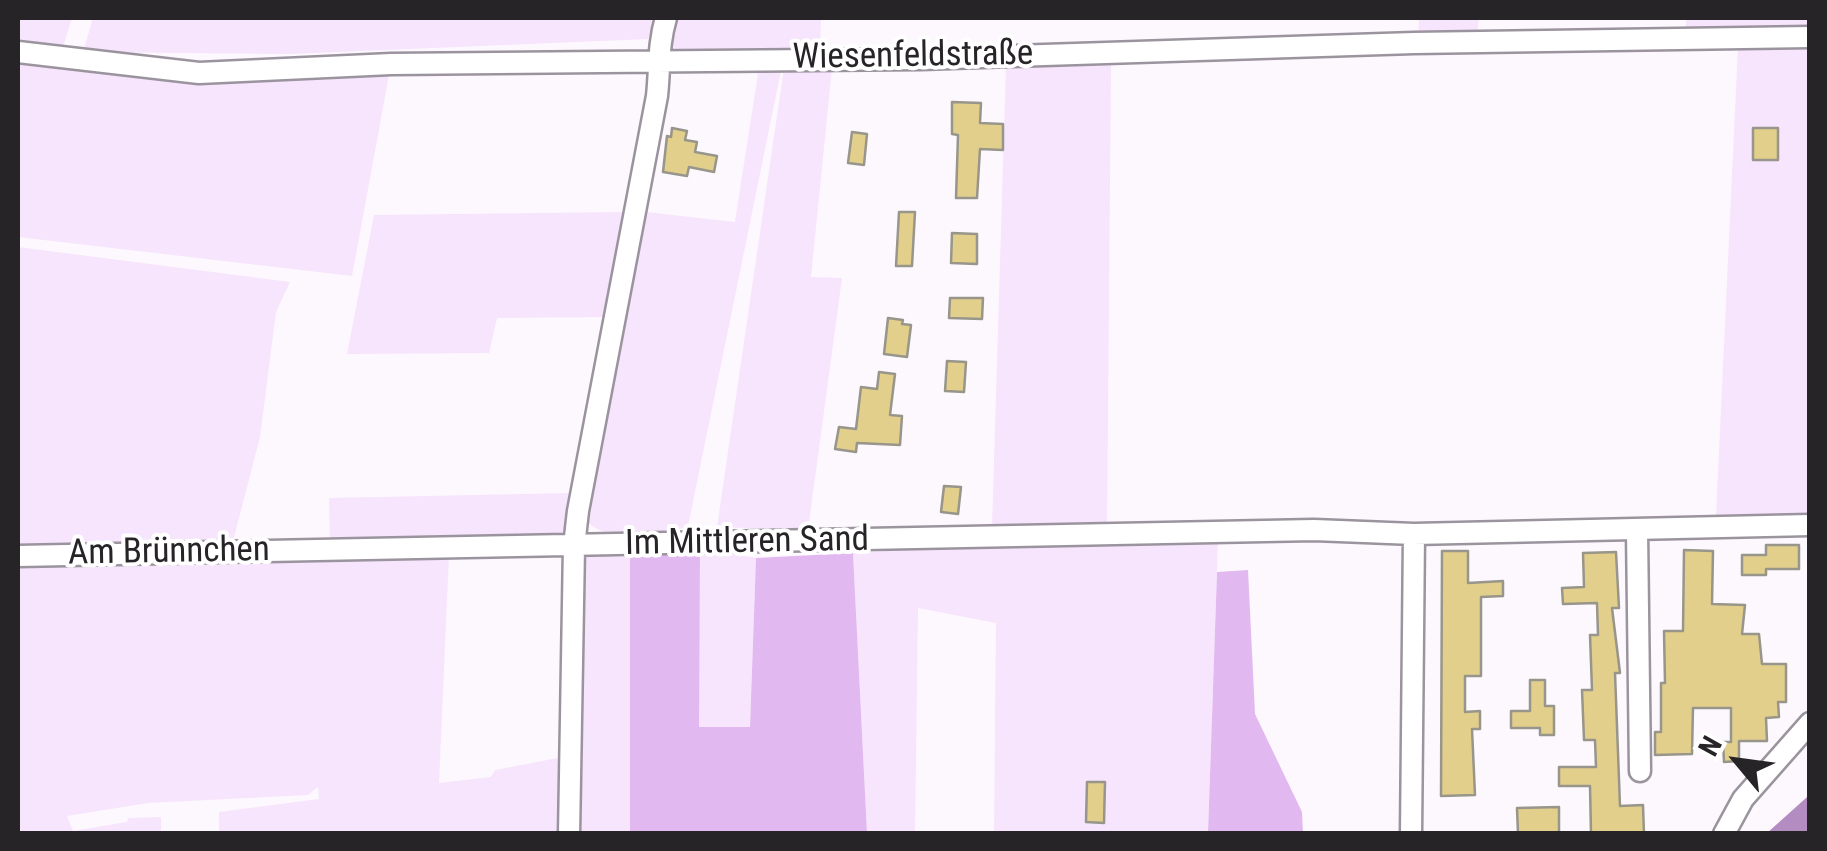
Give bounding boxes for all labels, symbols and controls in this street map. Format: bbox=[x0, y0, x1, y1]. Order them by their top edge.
street label: Wiesenfeldstraße bbox=[792, 34, 1034, 80]
street label: Im Mittleren Sand bbox=[625, 520, 869, 566]
street label: Am Brünnchen bbox=[68, 530, 270, 576]
north arrow bbox=[1687, 711, 1787, 811]
text: N bbox=[1692, 731, 1729, 762]

